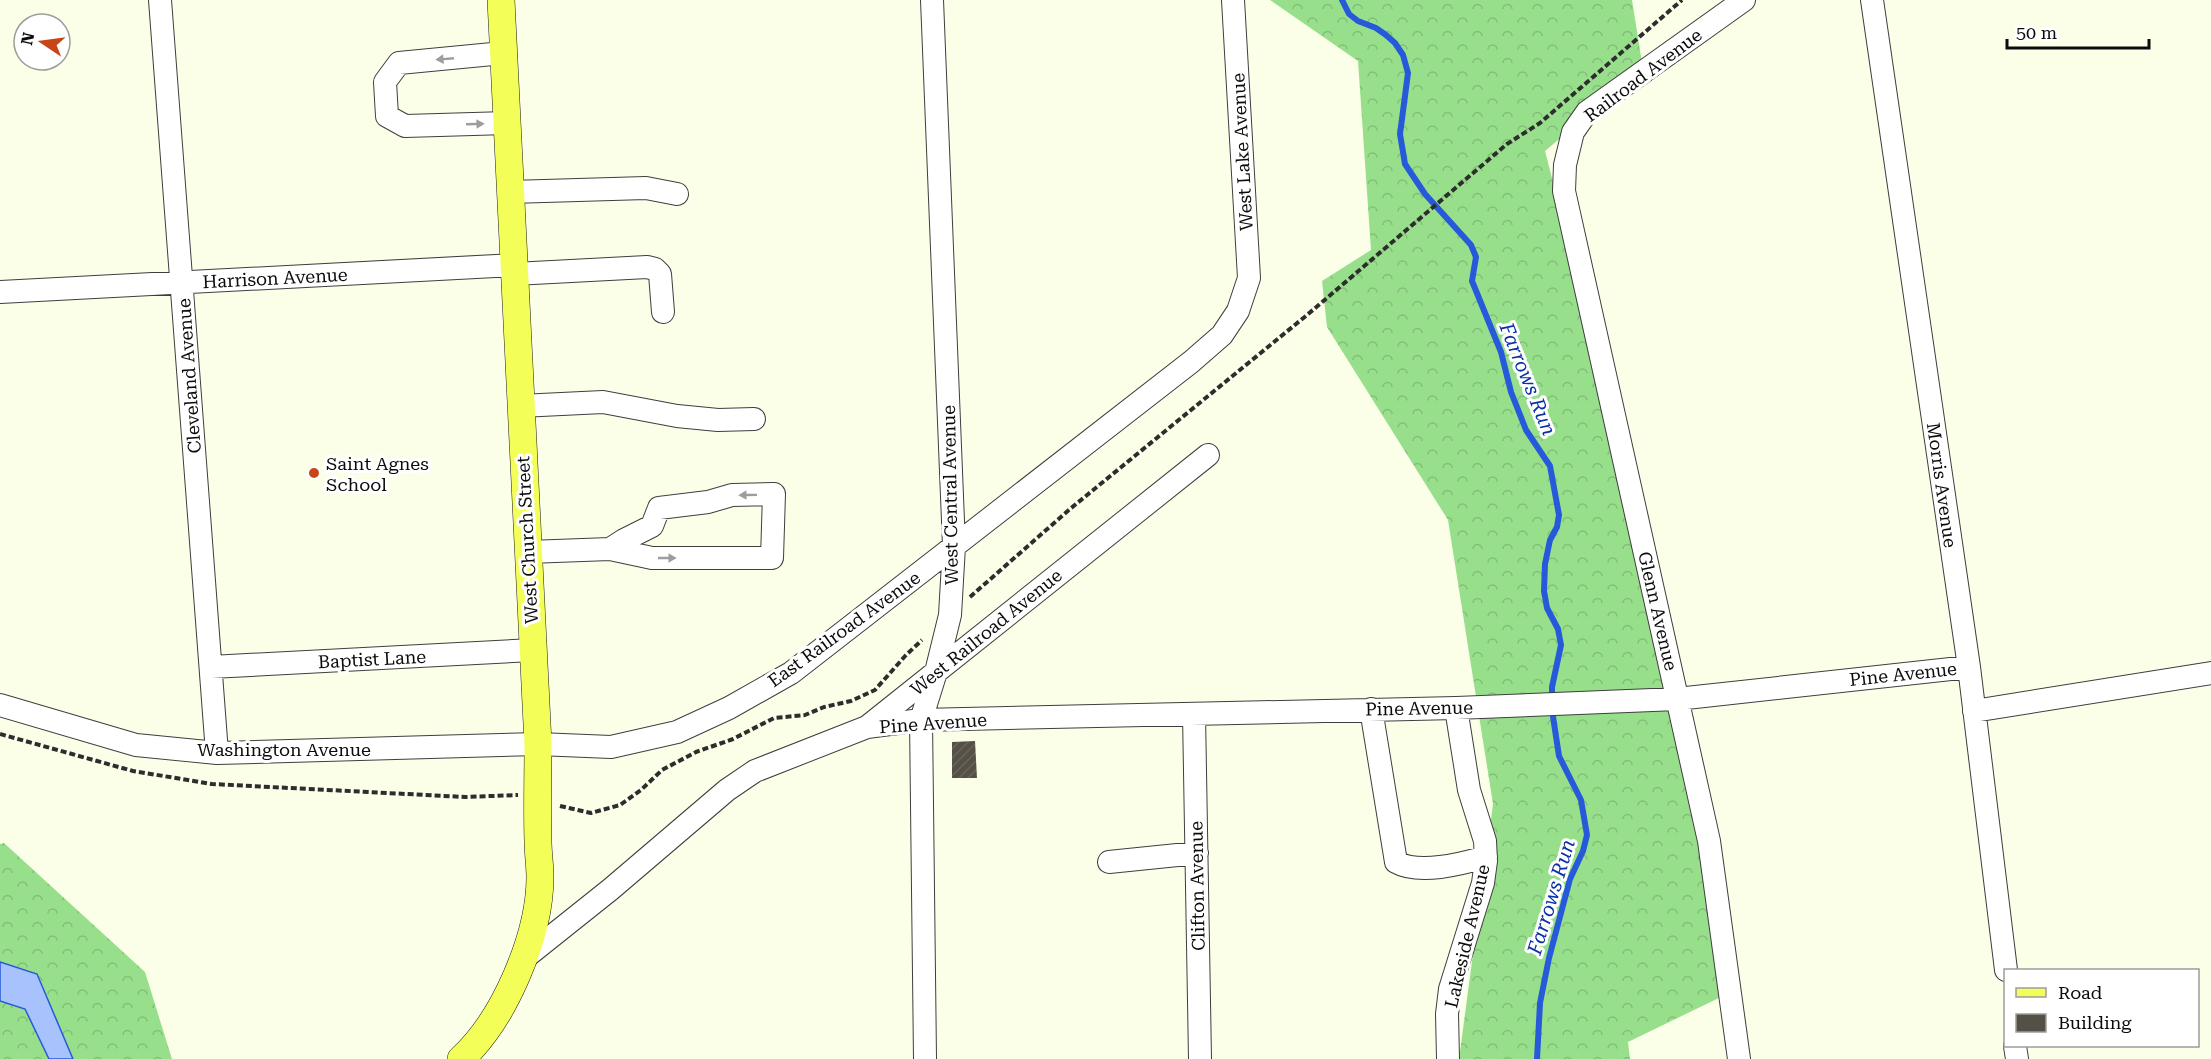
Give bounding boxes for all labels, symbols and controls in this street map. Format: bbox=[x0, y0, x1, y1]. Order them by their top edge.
north arrow bbox=[12, 12, 72, 72]
scale bar bbox=[2007, 12, 2150, 50]
text: 50 m bbox=[2016, 22, 2057, 43]
street label: Railroad Avenue bbox=[1580, 24, 1706, 126]
text: N bbox=[17, 31, 39, 47]
one-way arrow bbox=[436, 54, 455, 64]
street label: West Lake Avenue bbox=[1227, 72, 1257, 232]
one-way arrow bbox=[465, 119, 484, 128]
street label: Harrison Avenue bbox=[202, 264, 348, 292]
street label: Cleveland Avenue bbox=[173, 298, 205, 454]
water label: Farrows Run bbox=[1494, 318, 1561, 439]
street label: West Central Avenue bbox=[938, 405, 962, 585]
street label: Morris Avenue bbox=[1923, 421, 1961, 549]
place label: Saint Agnes School bbox=[326, 453, 429, 495]
street label: West Church Street bbox=[512, 455, 542, 624]
marker: Saint Agnes School bbox=[307, 466, 321, 480]
one-way arrow bbox=[738, 490, 757, 499]
street label: Glenn Avenue bbox=[1634, 549, 1682, 673]
one-way arrow bbox=[658, 553, 677, 563]
street label: West Railroad Avenue bbox=[906, 564, 1066, 700]
street label: East Railroad Avenue bbox=[764, 567, 924, 691]
street label: Baptist Lane bbox=[317, 646, 427, 672]
street label: Pine Avenue bbox=[1848, 658, 1958, 690]
street label: Pine Avenue bbox=[1365, 697, 1473, 719]
street label: Pine Avenue bbox=[878, 709, 988, 737]
street label: Washington Avenue bbox=[197, 739, 371, 760]
street label: Clifton Avenue bbox=[1185, 821, 1209, 951]
water label: Farrows Run bbox=[1522, 836, 1580, 959]
street label: Lakeside Avenue bbox=[1440, 862, 1494, 1010]
legend bbox=[2004, 969, 2199, 1047]
text: Road bbox=[2058, 982, 2103, 1003]
text: Building bbox=[2058, 1012, 2132, 1033]

